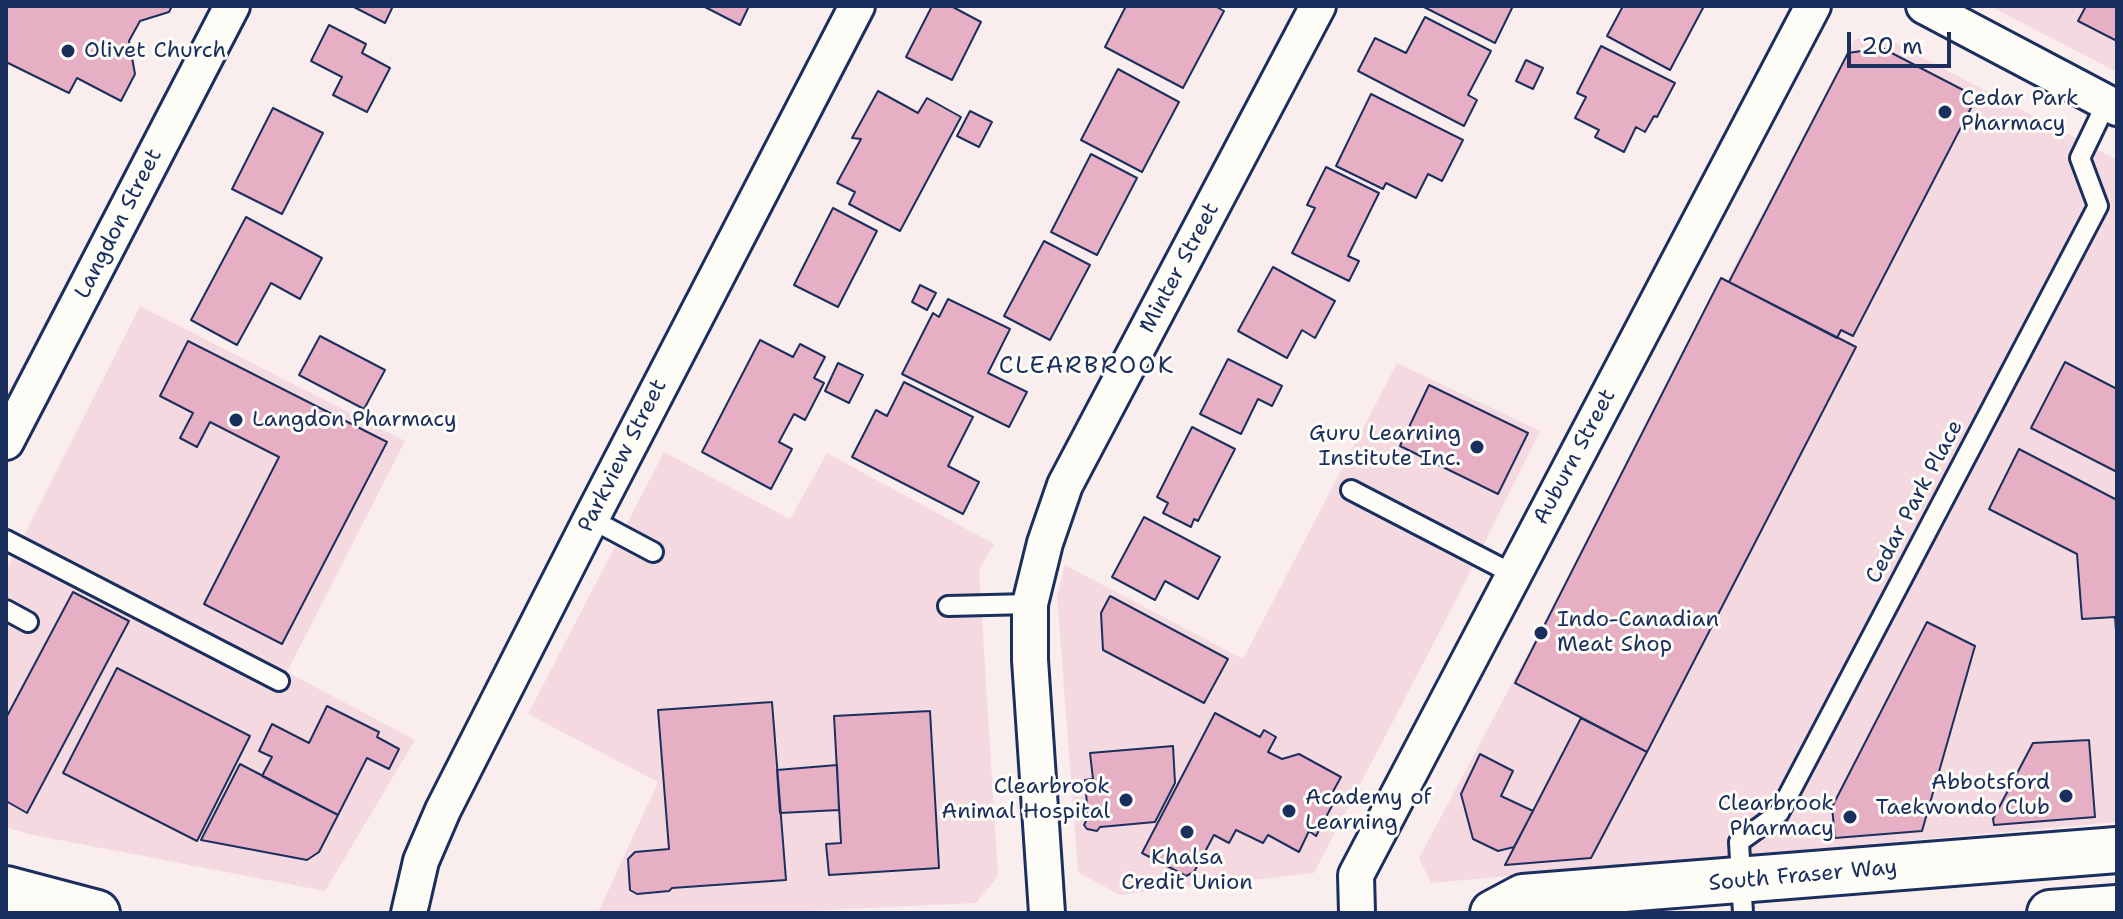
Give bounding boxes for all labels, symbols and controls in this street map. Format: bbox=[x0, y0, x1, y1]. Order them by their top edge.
scale bar bbox=[1851, 16, 1955, 66]
text: 20 m bbox=[1861, 30, 1923, 62]
place label: Olivet Church bbox=[84, 38, 226, 64]
marker: Olivet Church bbox=[59, 42, 77, 60]
place label: Cedar Park Pharmacy bbox=[1961, 86, 2079, 138]
marker: Cedar Park Pharmacy bbox=[1936, 103, 1954, 121]
street label: Langdon Street bbox=[70, 145, 168, 303]
street label: Minter Street bbox=[1135, 198, 1225, 338]
district label: CLEARBROOK bbox=[999, 353, 1175, 381]
street label: Parkview Street bbox=[573, 375, 673, 537]
street label: Auburn Street bbox=[1528, 385, 1622, 529]
place label: Langdon Pharmacy bbox=[252, 407, 457, 433]
marker: Langdon Pharmacy bbox=[227, 411, 245, 429]
street label: Cedar Park Place bbox=[1861, 416, 1969, 588]
place label: Guru Learning Institute Inc. bbox=[1309, 421, 1461, 472]
marker: Guru Learning Institute Inc. bbox=[1468, 438, 1486, 456]
place label: Indo-Canadian Meat Shop bbox=[1557, 607, 1719, 658]
marker: Indo-Canadian Meat Shop bbox=[1532, 624, 1550, 642]
place label: Abbotsford Taekwondo Club bbox=[1875, 770, 2050, 822]
place label: Clearbrook Animal Hospital bbox=[941, 774, 1110, 826]
place label: Academy of Learning bbox=[1305, 785, 1431, 836]
marker: Abbotsford Taekwondo Club bbox=[2057, 787, 2075, 805]
marker: Clearbrook Animal Hospital bbox=[1117, 791, 1135, 809]
place label: Clearbrook Pharmacy bbox=[1718, 791, 1834, 842]
marker: Academy of Learning bbox=[1280, 802, 1298, 820]
marker: Clearbrook Pharmacy bbox=[1841, 808, 1859, 826]
marker: Khalsa Credit Union bbox=[1178, 823, 1196, 841]
place label: Khalsa Credit Union bbox=[1121, 845, 1253, 896]
street label: South Fraser Way bbox=[1708, 855, 1898, 897]

